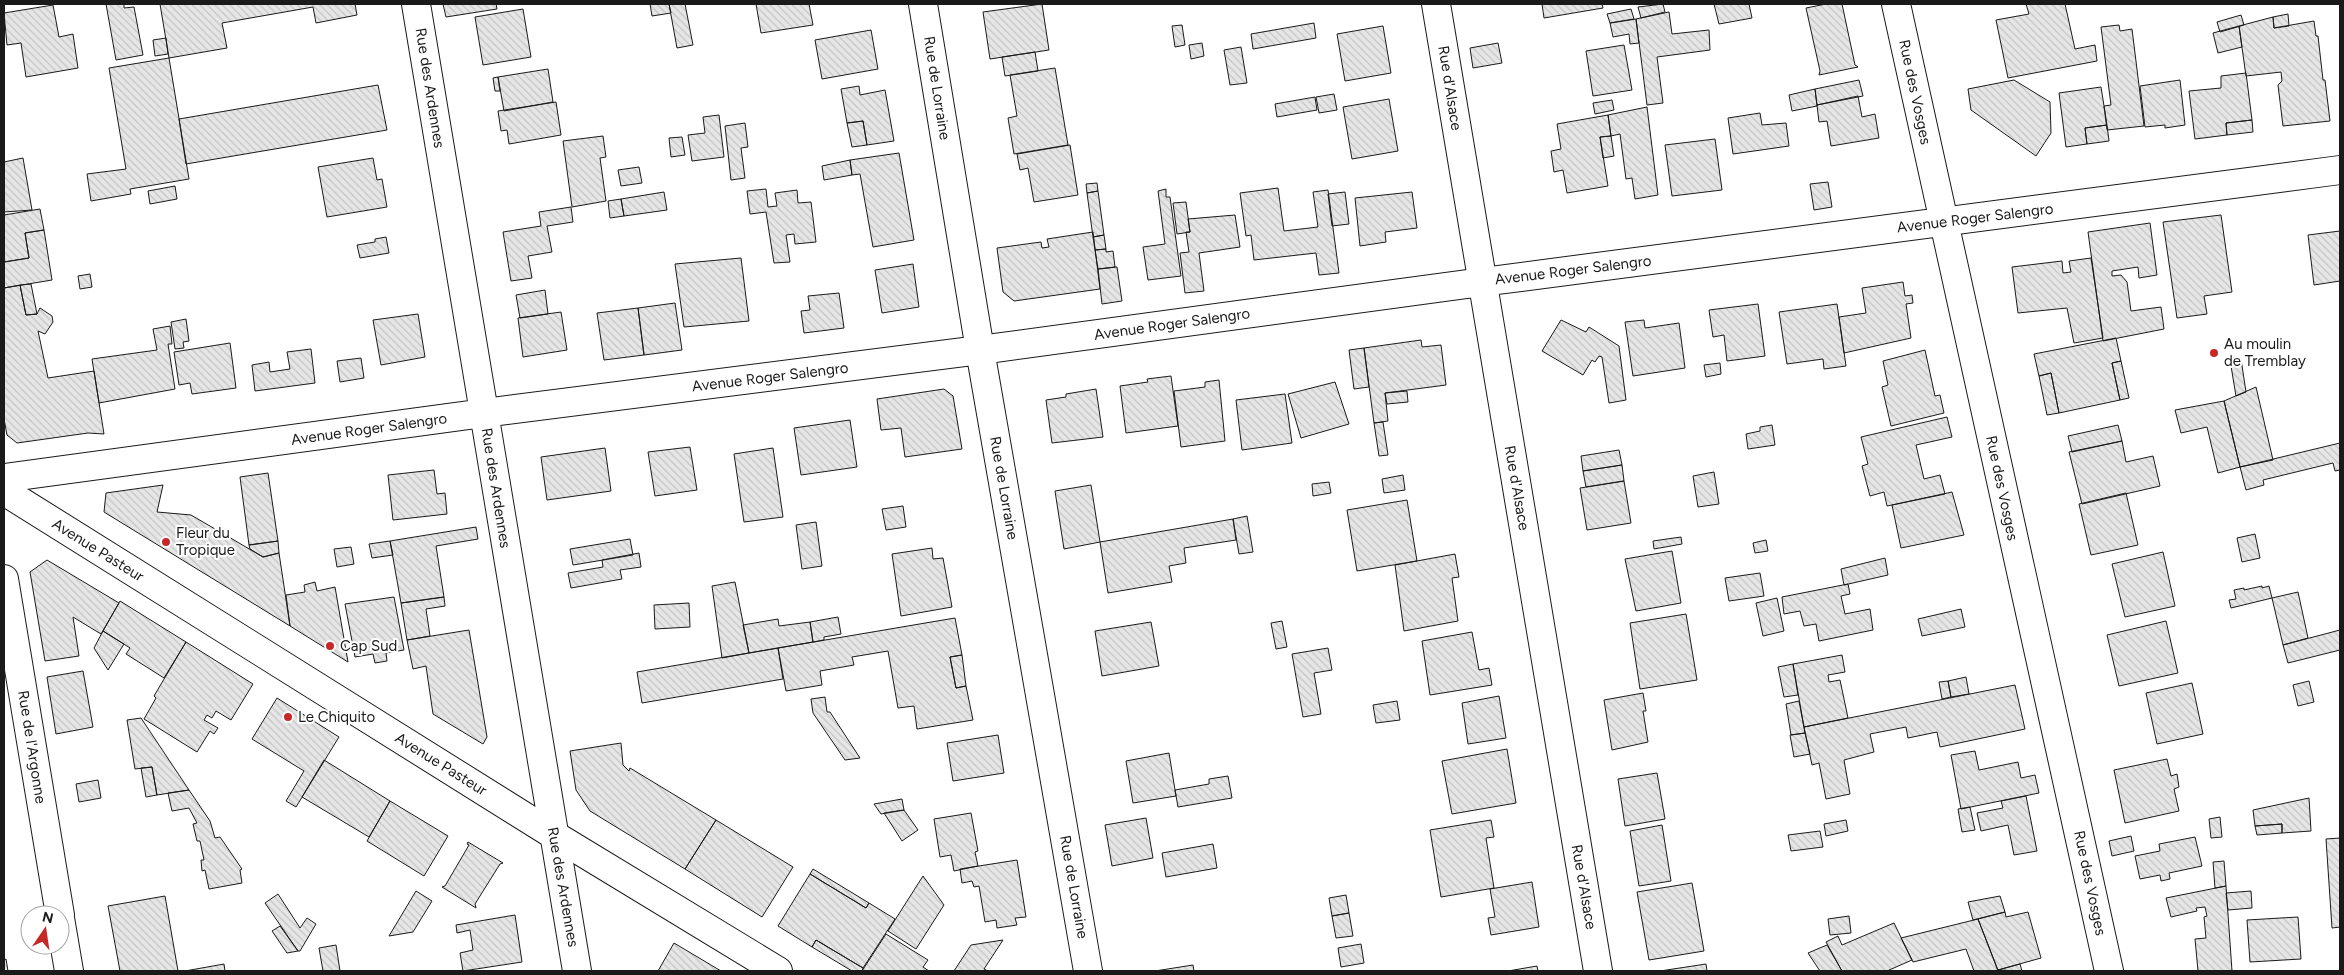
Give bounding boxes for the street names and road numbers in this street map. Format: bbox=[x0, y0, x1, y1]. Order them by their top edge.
street label: Rue des Ardennes bbox=[412, 27, 448, 149]
street label: Rue de Lorraine bbox=[920, 35, 954, 141]
street label: Rue des Vosges bbox=[1895, 38, 1935, 146]
street label: Rue d'Alsace bbox=[1434, 44, 1466, 132]
street label: Avenue Roger Salengro bbox=[1896, 199, 2055, 237]
street label: Avenue Roger Salengro bbox=[1494, 251, 1653, 289]
street label: Avenue Roger Salengro bbox=[1093, 304, 1252, 344]
street label: Avenue Roger Salengro bbox=[691, 358, 850, 396]
street label: Avenue Roger Salengro bbox=[290, 409, 449, 449]
street label: Rue des Ardennes bbox=[478, 427, 514, 549]
street label: Rue des Vosges bbox=[1982, 434, 2022, 542]
street label: Rue de Lorraine bbox=[986, 435, 1022, 541]
street label: Rue d'Alsace bbox=[1501, 444, 1533, 532]
street label: Avenue Pasteur bbox=[49, 515, 147, 585]
street label: Rue de l'Argonne bbox=[14, 689, 50, 805]
street label: Avenue Pasteur bbox=[392, 729, 490, 799]
street label: Rue des Ardennes bbox=[544, 826, 582, 948]
street label: Rue des Vosges bbox=[2070, 829, 2110, 937]
street label: Rue de Lorraine bbox=[1056, 834, 1092, 940]
street label: Rue d'Alsace bbox=[1568, 843, 1600, 931]

